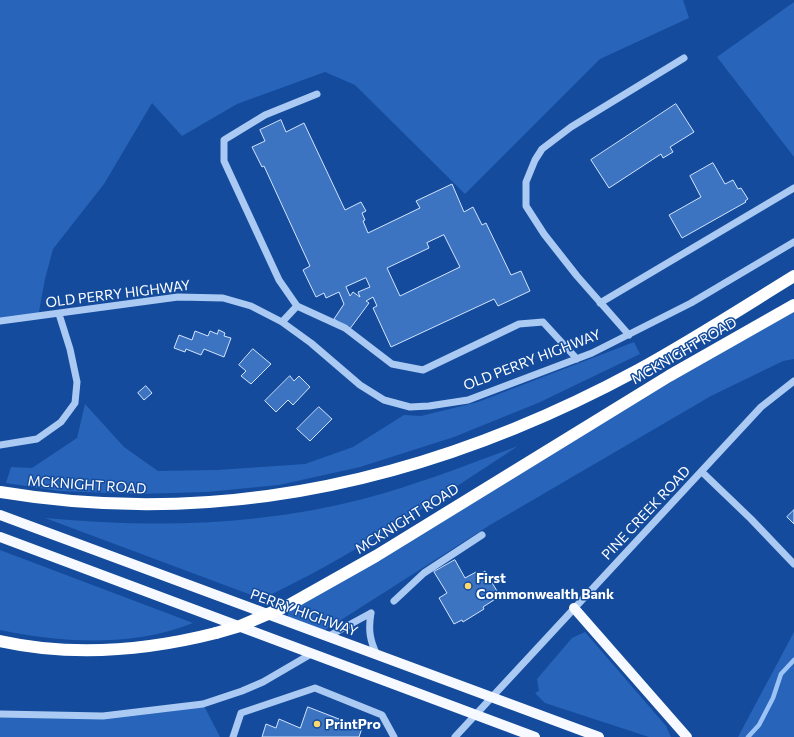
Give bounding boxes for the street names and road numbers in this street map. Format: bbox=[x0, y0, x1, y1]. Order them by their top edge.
street label: OLD PERRY HIGHWAY bbox=[45, 277, 191, 311]
street label: MCKNIGHT ROAD bbox=[628, 314, 740, 388]
street label: OLD PERRY HIGHWAY bbox=[461, 326, 603, 394]
street label: PINE CREEK ROAD bbox=[598, 463, 694, 563]
street label: MCKNIGHT ROAD bbox=[27, 472, 147, 498]
street label: MCKNIGHT ROAD bbox=[352, 480, 462, 558]
street label: PERRY HIGHWAY bbox=[248, 586, 360, 640]

